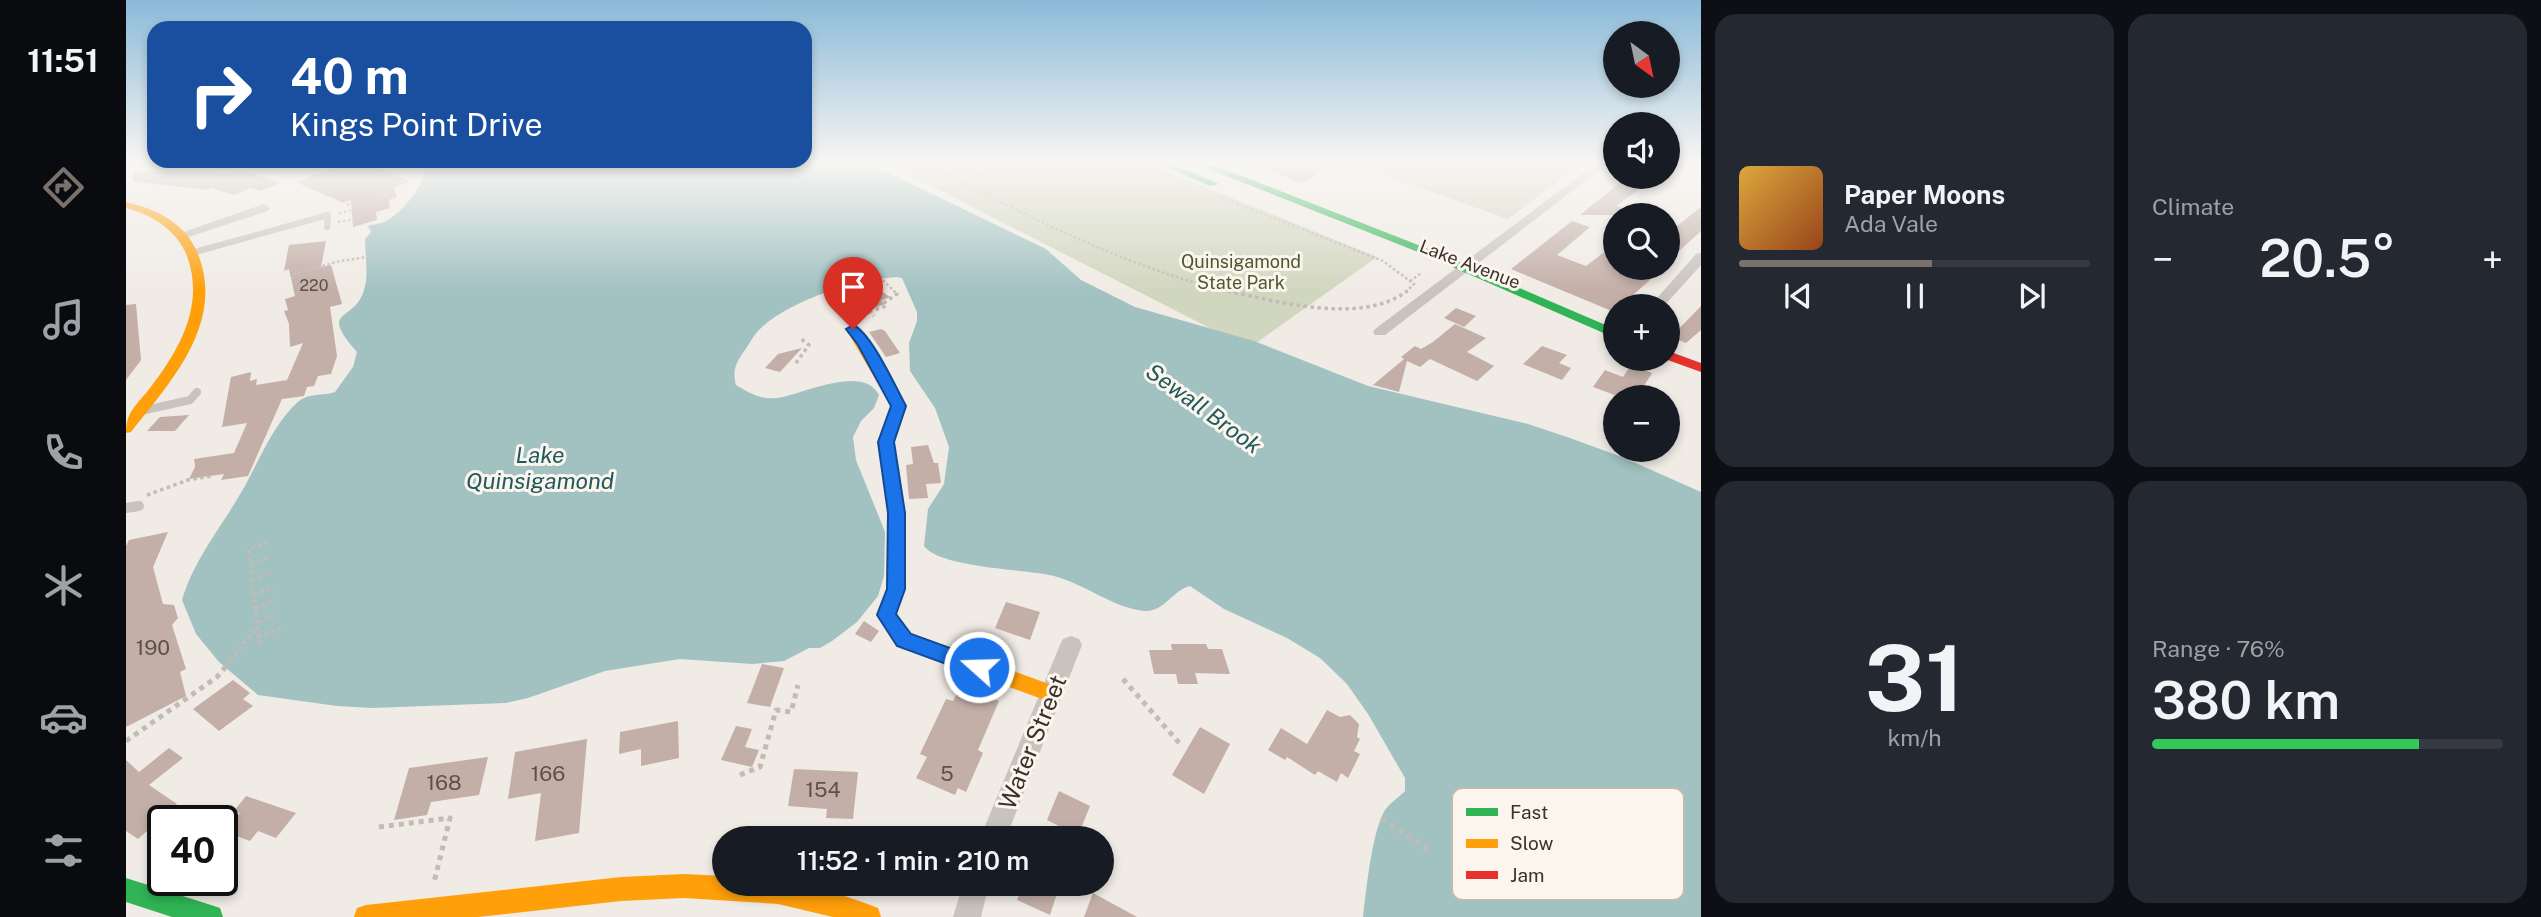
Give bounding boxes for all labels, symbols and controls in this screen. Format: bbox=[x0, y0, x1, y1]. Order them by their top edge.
north arrow bbox=[1603, 21, 1680, 98]
map controls bbox=[1603, 21, 1680, 462]
text: 11:51 bbox=[27, 42, 99, 79]
text: 40 m bbox=[290, 47, 409, 105]
icon: right bbox=[175, 49, 266, 140]
text: Kings Point Drive bbox=[290, 106, 543, 143]
button: sound bbox=[1603, 112, 1680, 189]
icon: directions bbox=[39, 163, 88, 212]
text: Paper Moons bbox=[1844, 179, 2005, 210]
text: Climate bbox=[2152, 193, 2234, 220]
button: search bbox=[1603, 203, 1680, 280]
text: Ada Vale bbox=[1844, 210, 1938, 237]
text: 20.5° bbox=[2259, 228, 2396, 289]
street label: Lake Avenue bbox=[1417, 235, 1523, 293]
text: − bbox=[2152, 237, 2173, 282]
text: + bbox=[2482, 237, 2503, 282]
park label: Quinsigamond State Park bbox=[1181, 251, 1301, 293]
pin bbox=[823, 257, 883, 329]
icon: arrive bbox=[834, 268, 872, 306]
house number: 220 bbox=[300, 276, 329, 295]
icon: previous bbox=[1779, 277, 1817, 315]
icon: pause bbox=[1896, 277, 1934, 315]
icon: next bbox=[2013, 277, 2051, 315]
button: + bbox=[1603, 294, 1680, 371]
icon: music bbox=[39, 295, 88, 344]
water label: Sewall Brook bbox=[1141, 357, 1267, 459]
button: − bbox=[1603, 385, 1680, 462]
icon: phone bbox=[39, 428, 88, 477]
water label: Lake Quinsigamond bbox=[466, 441, 614, 494]
icon: climate bbox=[39, 561, 88, 610]
text: 31 bbox=[1865, 625, 1964, 731]
position arrow bbox=[942, 630, 1016, 704]
house number: 190 bbox=[136, 635, 170, 660]
text: Range · 76% bbox=[2152, 635, 2285, 662]
text: 380 km bbox=[2152, 670, 2340, 731]
street label: Water Street bbox=[992, 671, 1072, 813]
icon: car bbox=[39, 693, 88, 742]
text: km/h bbox=[1887, 724, 1942, 751]
house number: 166 bbox=[531, 761, 565, 786]
house number: 5 bbox=[940, 761, 954, 786]
house number: 168 bbox=[426, 770, 462, 795]
house number: 154 bbox=[805, 777, 841, 802]
legend bbox=[1452, 788, 1684, 900]
text: Fast bbox=[1510, 801, 1548, 823]
speed limit sign: 40 bbox=[147, 805, 238, 896]
icon: filters bbox=[39, 826, 88, 875]
text: Slow bbox=[1510, 832, 1554, 854]
text: 11:52 · 1 min · 210 m bbox=[797, 845, 1029, 876]
text: Jam bbox=[1510, 864, 1544, 886]

